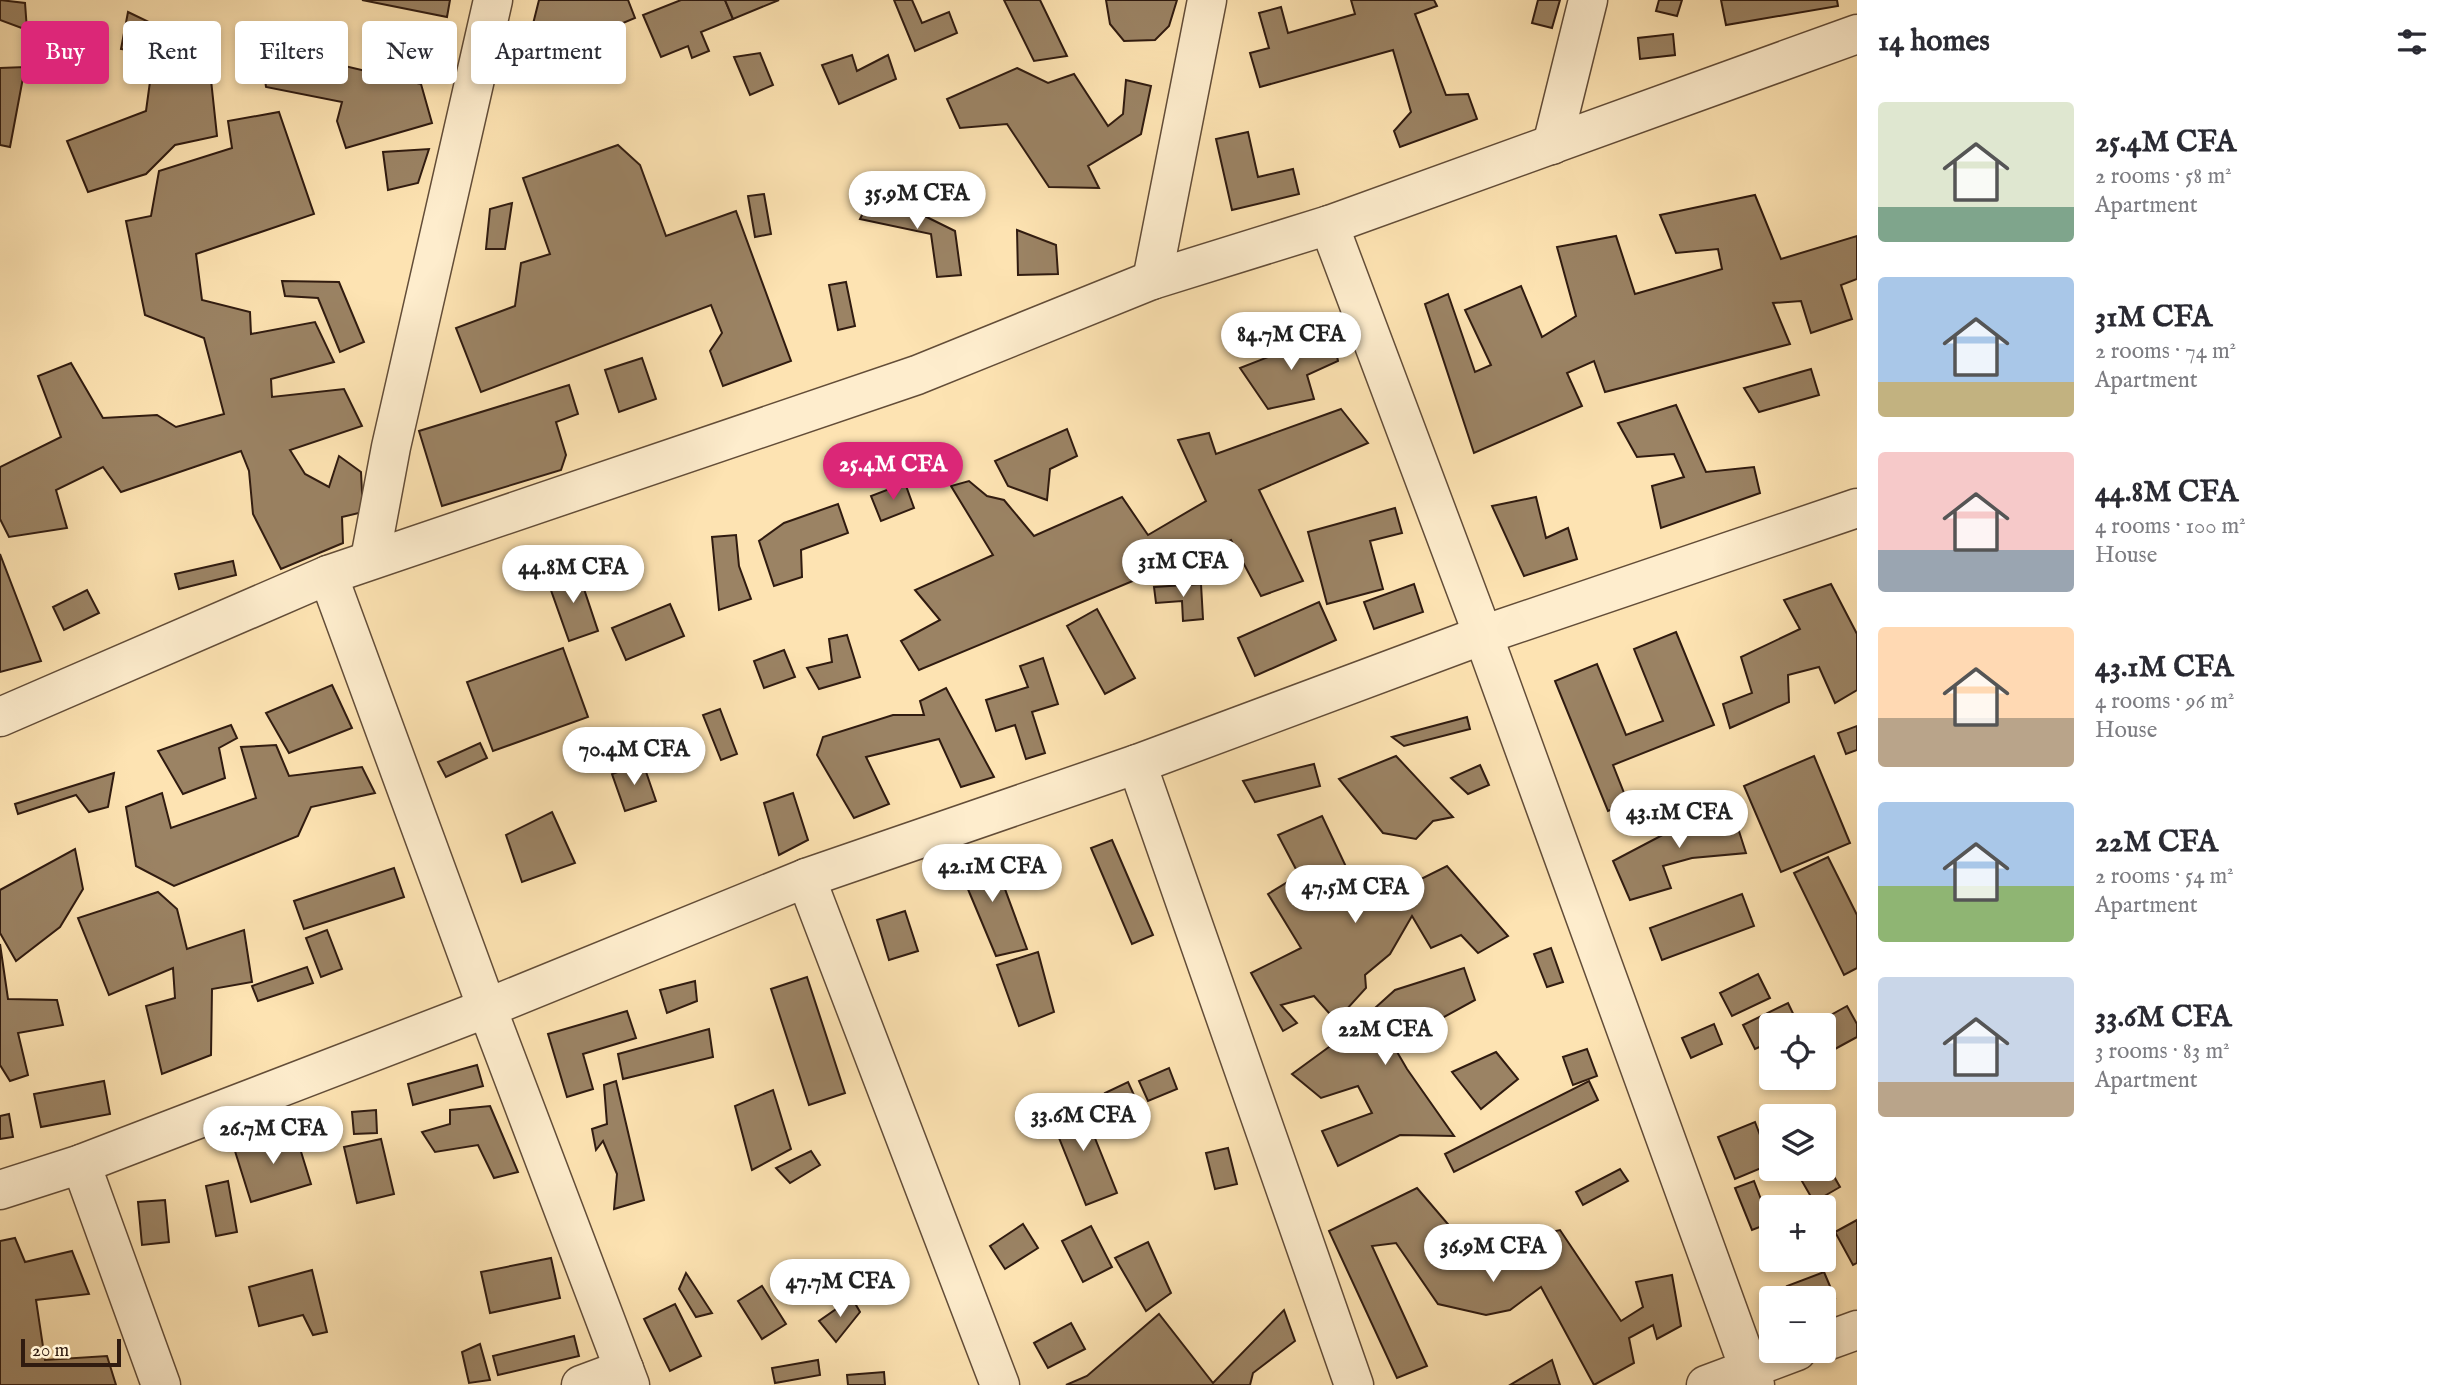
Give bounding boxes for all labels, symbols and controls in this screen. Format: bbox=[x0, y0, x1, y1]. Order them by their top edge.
chip: Buy bbox=[21, 21, 109, 84]
chip: Rent bbox=[123, 21, 221, 84]
chip: Filters bbox=[235, 21, 348, 84]
chip: New bbox=[362, 21, 457, 84]
chip: Apartment bbox=[471, 21, 626, 84]
text: 14 homes bbox=[1878, 23, 1990, 61]
icon: filters bbox=[2393, 23, 2431, 61]
text: 25.4M CFA bbox=[2095, 124, 2236, 162]
icon: home bbox=[1934, 130, 2018, 214]
text: 2 rooms · 58 m² bbox=[2095, 162, 2232, 191]
pin: 35.9M CFA bbox=[837, 172, 997, 231]
text: 35.9M CFA bbox=[865, 179, 969, 208]
text: Apartment bbox=[2095, 191, 2198, 220]
text: 31M CFA bbox=[2095, 299, 2212, 337]
icon: home bbox=[1934, 305, 2018, 389]
pin: 84.7M CFA bbox=[1211, 312, 1371, 372]
text: 84.7M CFA bbox=[1237, 320, 1345, 349]
text: 2 rooms · 74 m² bbox=[2095, 337, 2236, 366]
text: Apartment bbox=[2095, 366, 2198, 395]
pin: 25.4M CFA bbox=[813, 442, 973, 502]
text: 25.4M CFA bbox=[839, 450, 947, 479]
text: 44.8M CFA bbox=[2095, 474, 2238, 512]
icon: home bbox=[1934, 480, 2018, 564]
text: 4 rooms · 100 m² bbox=[2095, 512, 2246, 541]
pin: 31M CFA bbox=[1118, 540, 1248, 599]
text: House bbox=[2095, 541, 2157, 570]
pin: 44.8M CFA bbox=[493, 546, 653, 605]
text: 31M CFA bbox=[1138, 547, 1228, 576]
text: 44.8M CFA bbox=[518, 553, 628, 582]
text: 43.1M CFA bbox=[2095, 649, 2233, 687]
icon: home bbox=[1934, 655, 2018, 739]
text: 4 rooms · 96 m² bbox=[2095, 687, 2234, 716]
text: House bbox=[2095, 716, 2157, 745]
pin: 70.4M CFA bbox=[554, 728, 714, 787]
text: 70.4M CFA bbox=[578, 735, 690, 764]
pin: 43.1M CFA bbox=[1599, 790, 1759, 850]
text: 43.1M CFA bbox=[1626, 798, 1732, 827]
text: 22M CFA bbox=[2095, 824, 2218, 862]
icon: home bbox=[1934, 830, 2018, 914]
pin: 42.1M CFA bbox=[912, 844, 1072, 904]
text: 42.1M CFA bbox=[938, 852, 1046, 881]
text: 2 rooms · 54 m² bbox=[2095, 862, 2234, 891]
pin: 47.5M CFA bbox=[1275, 866, 1435, 925]
text: 47.5M CFA bbox=[1301, 873, 1409, 902]
text: Apartment bbox=[2095, 891, 2198, 920]
text: 33.6M CFA bbox=[2095, 999, 2231, 1037]
icon: home bbox=[1934, 1005, 2018, 1089]
pin: 22M CFA bbox=[1320, 1007, 1450, 1067]
map controls bbox=[1759, 1013, 1836, 1363]
button: locate bbox=[1759, 1013, 1836, 1090]
text: 22M CFA bbox=[1338, 1015, 1432, 1044]
text: 3 rooms · 83 m² bbox=[2095, 1037, 2230, 1066]
text: Apartment bbox=[2095, 1066, 2198, 1095]
pin: 33.6M CFA bbox=[1003, 1094, 1163, 1153]
text: 33.6M CFA bbox=[1031, 1101, 1135, 1130]
button: layers bbox=[1759, 1104, 1836, 1181]
pin: 26.7M CFA bbox=[193, 1106, 353, 1166]
text: 26.7M CFA bbox=[219, 1114, 327, 1143]
button: + bbox=[1759, 1195, 1836, 1272]
pin: 36.9M CFA bbox=[1413, 1224, 1573, 1284]
text: 36.9M CFA bbox=[1440, 1232, 1546, 1261]
pin: 47.7M CFA bbox=[760, 1260, 920, 1319]
text: 47.7M CFA bbox=[786, 1267, 894, 1296]
button: − bbox=[1759, 1286, 1836, 1363]
scale bar bbox=[21, 1336, 121, 1368]
text: 20 m bbox=[32, 1339, 69, 1363]

